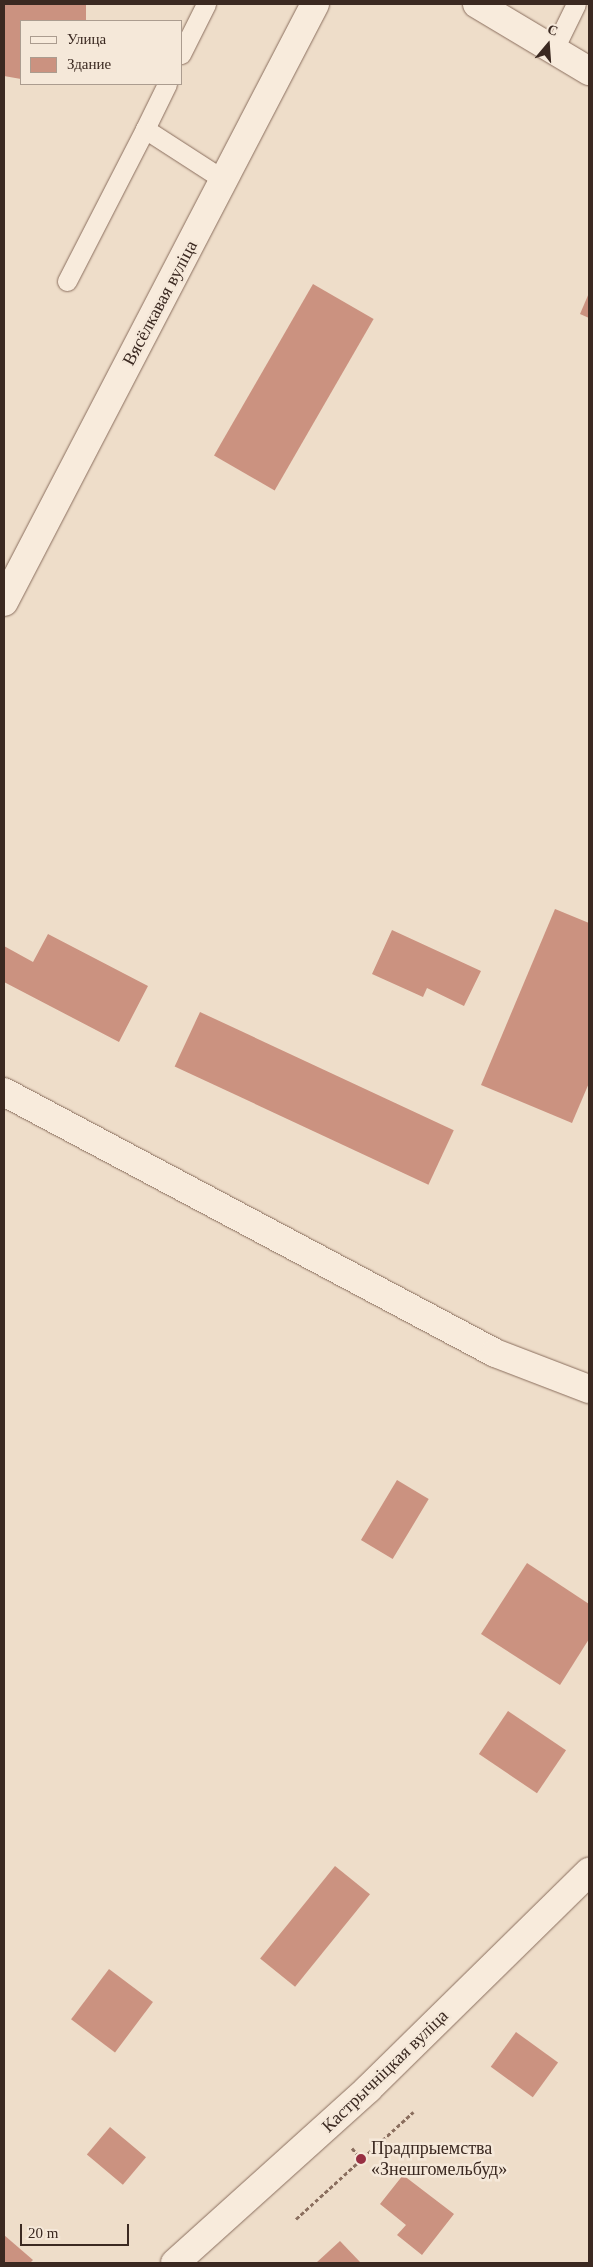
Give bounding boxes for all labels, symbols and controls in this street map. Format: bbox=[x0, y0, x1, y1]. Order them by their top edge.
legend bbox=[20, 20, 182, 85]
north arrow bbox=[523, 20, 573, 70]
text: С bbox=[546, 22, 560, 39]
text: Улица bbox=[67, 31, 106, 47]
text: Здание bbox=[67, 56, 111, 72]
street label: Вясёлкавая вуліца bbox=[118, 237, 202, 369]
street label: Кастрычніцкая вуліца bbox=[317, 2005, 453, 2137]
place label: Прадпрыемства «Знешгомельбуд» bbox=[371, 2138, 507, 2180]
marker: Прадпрыемства «Знешгомельбуд» bbox=[355, 2153, 367, 2165]
scale bar bbox=[22, 2214, 131, 2246]
text: 20 m bbox=[28, 2225, 58, 2241]

